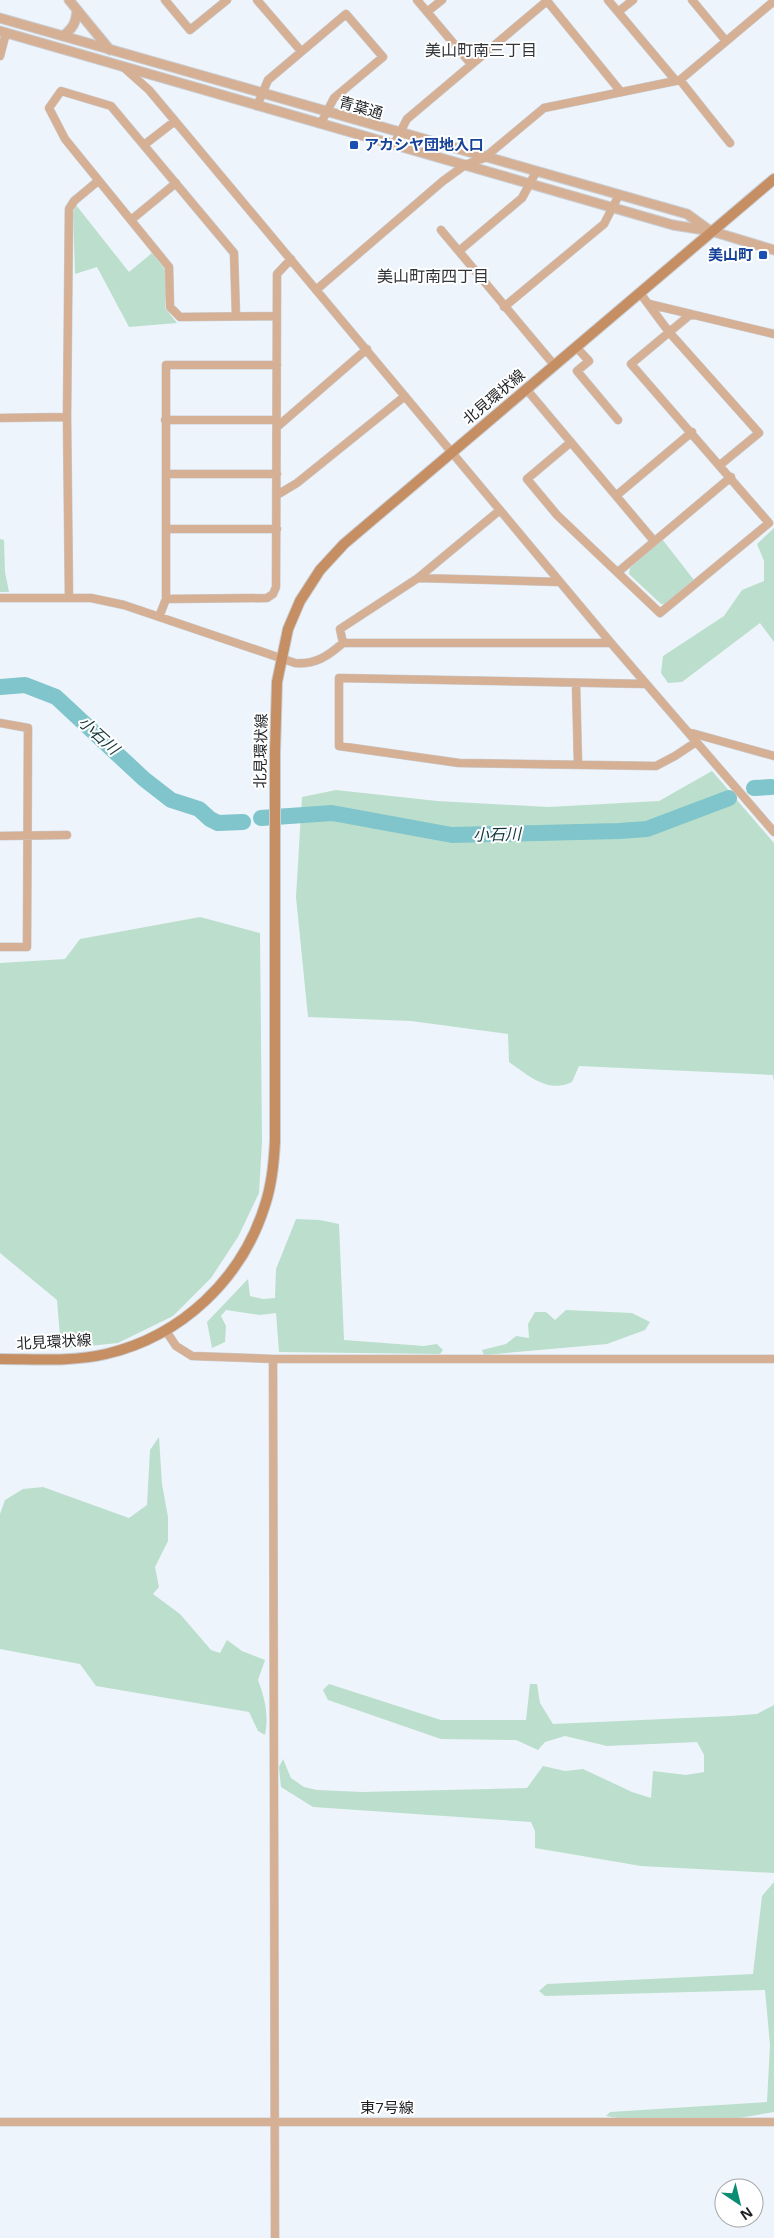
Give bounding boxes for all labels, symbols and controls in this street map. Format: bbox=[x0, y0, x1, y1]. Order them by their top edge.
district label: 美山町南三丁目 bbox=[425, 39, 537, 61]
street label: 青葉通 bbox=[337, 91, 386, 123]
place label: アカシヤ団地入口 bbox=[364, 134, 484, 154]
marker: アカシヤ団地入口 bbox=[348, 139, 360, 151]
place label: 美山町 bbox=[708, 244, 753, 264]
marker: 美山町 bbox=[757, 249, 769, 261]
district label: 美山町南四丁目 bbox=[377, 265, 489, 287]
street label: 北見環状線 bbox=[458, 364, 529, 428]
water label: 小石川 bbox=[74, 711, 126, 761]
street label: 北見環状線 bbox=[249, 713, 271, 789]
water label: 小石川 bbox=[473, 823, 523, 845]
street label: 北見環状線 bbox=[16, 1329, 92, 1353]
street label: 東7号線 bbox=[360, 2097, 414, 2117]
north arrow bbox=[714, 2178, 764, 2228]
text: N bbox=[737, 2203, 757, 2225]

